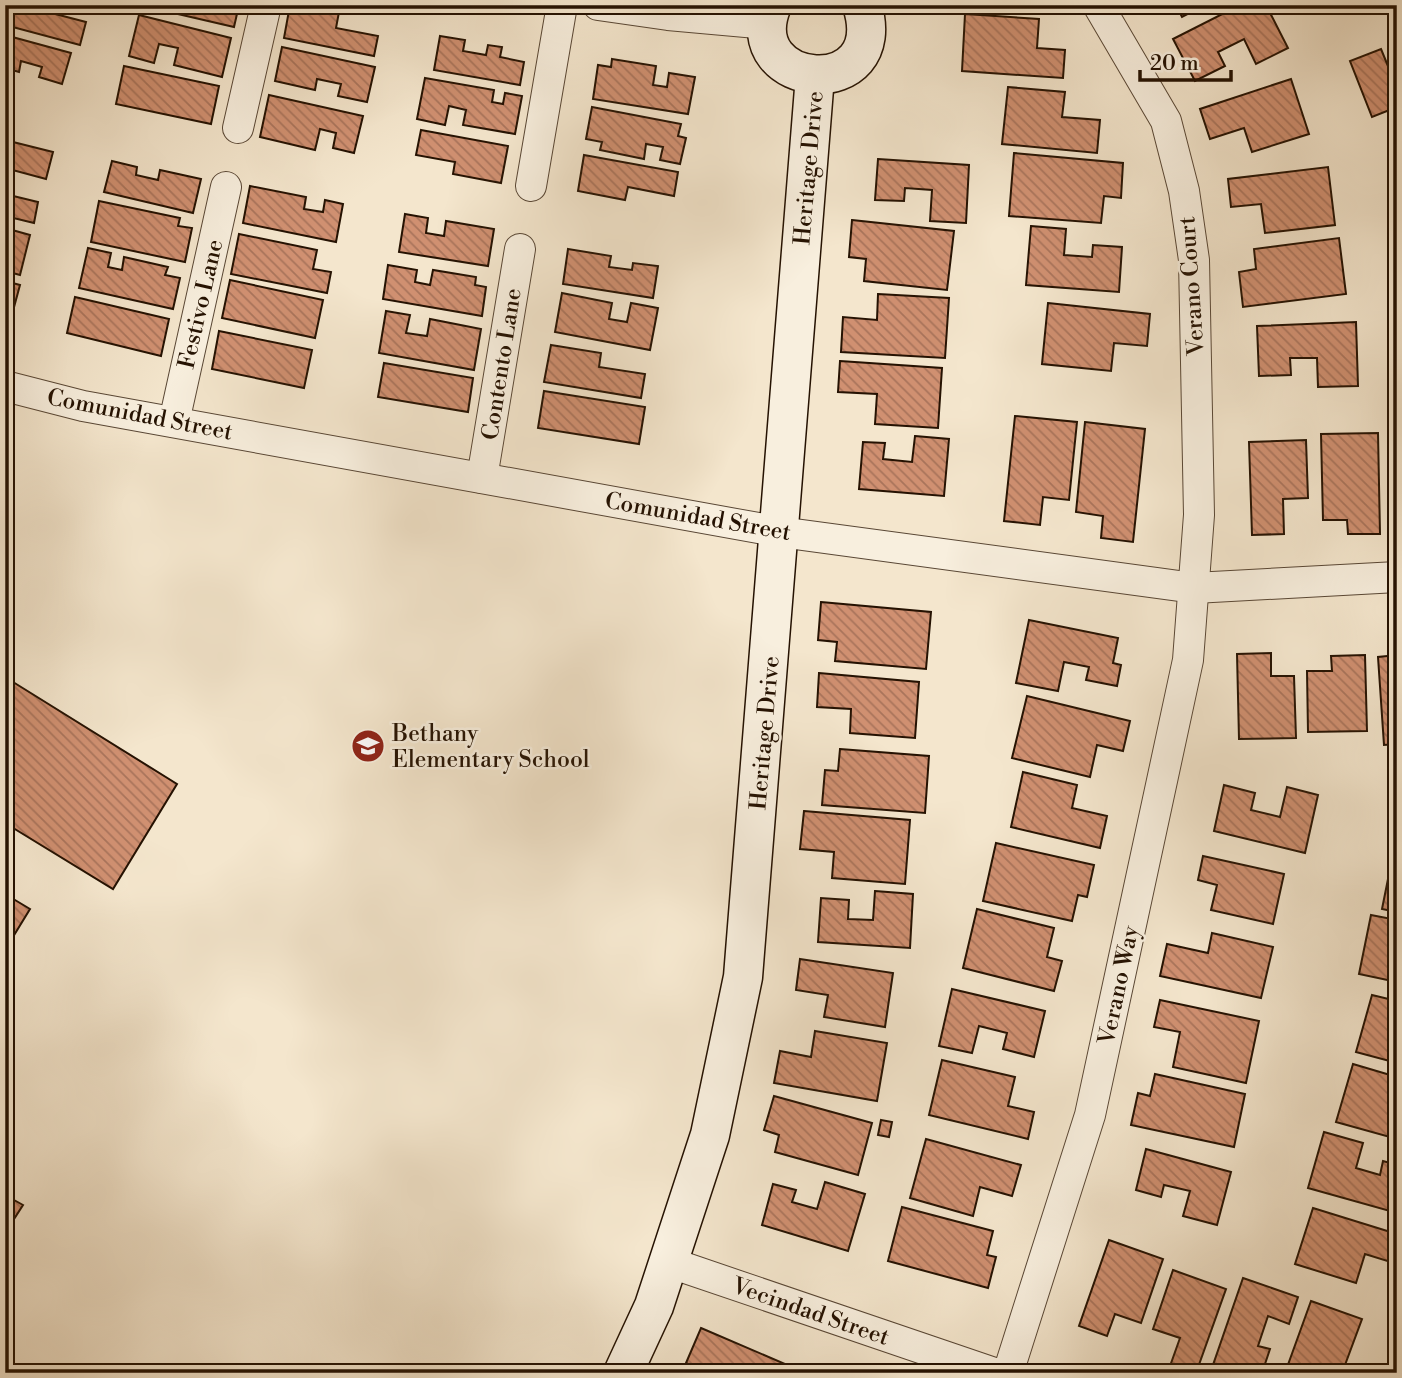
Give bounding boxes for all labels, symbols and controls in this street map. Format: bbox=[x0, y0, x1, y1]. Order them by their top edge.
scale bar bbox=[1140, 38, 1230, 82]
text: 20 m bbox=[1150, 51, 1199, 77]
street label: Heritage Drive bbox=[788, 90, 830, 246]
street label: Verano Court bbox=[1173, 215, 1211, 358]
street label: Festivo Lane bbox=[172, 237, 229, 372]
street label: Contento Lane bbox=[476, 286, 528, 442]
street label: Comunidad Street bbox=[45, 383, 235, 447]
street label: Comunidad Street bbox=[603, 487, 793, 547]
street label: Heritage Drive bbox=[744, 655, 786, 811]
place label: Bethany Elementary School bbox=[391, 720, 590, 774]
school or university icon: Bethany Elementary School bbox=[349, 727, 387, 765]
street label: Verano Way bbox=[1092, 922, 1145, 1048]
street label: Vecindad Street bbox=[728, 1272, 893, 1352]

